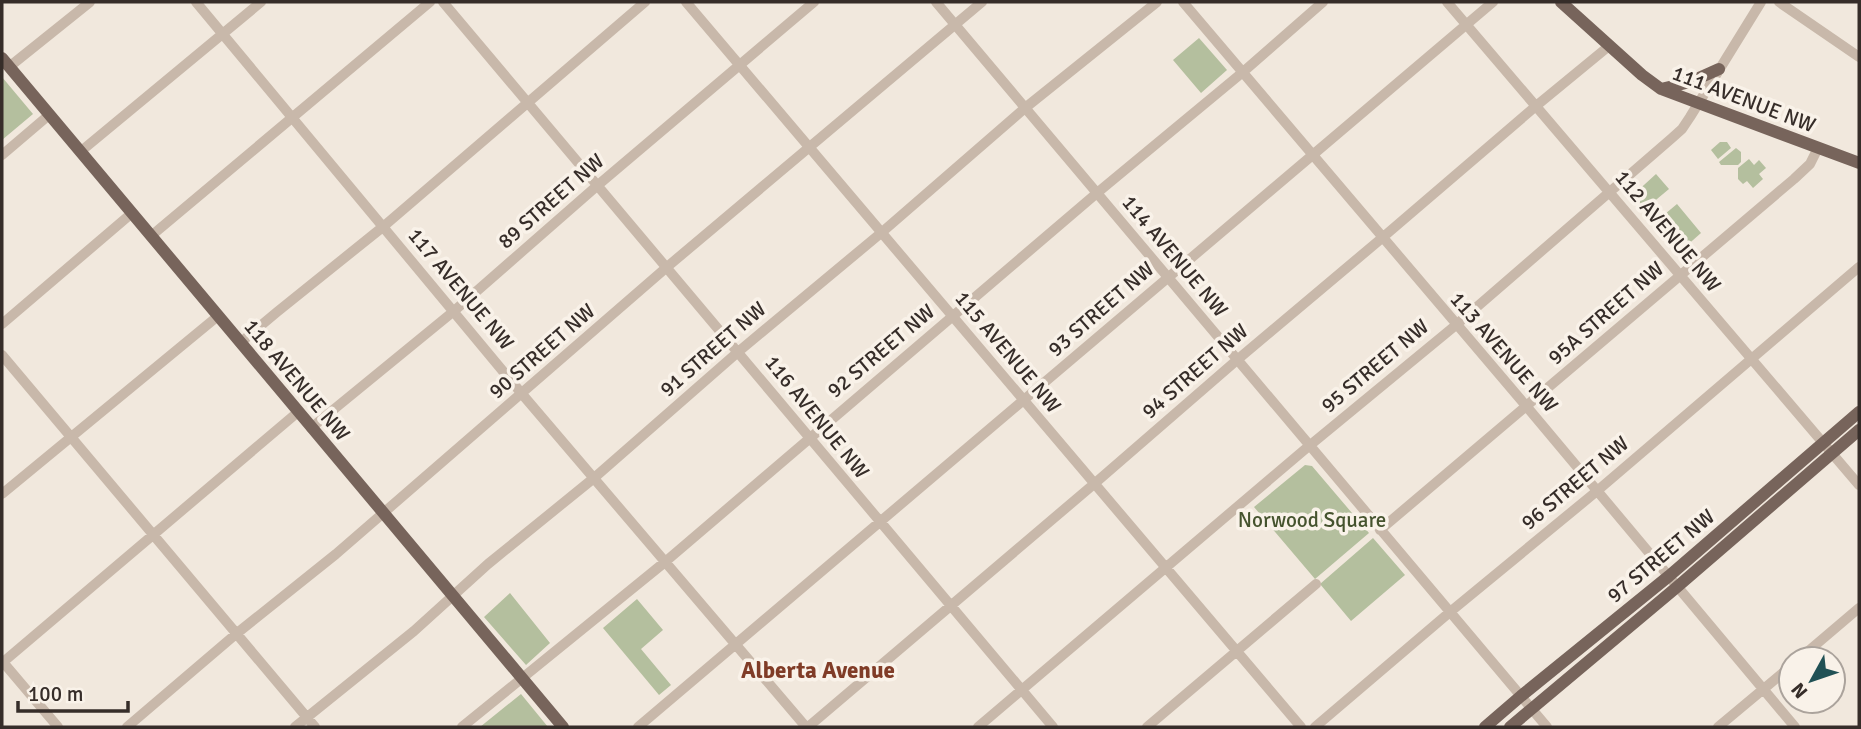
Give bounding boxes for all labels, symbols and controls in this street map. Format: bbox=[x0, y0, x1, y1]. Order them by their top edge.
street label: 111 AVENUE NW bbox=[1669, 60, 1819, 138]
street label: 89 STREET NW bbox=[493, 148, 610, 254]
street label: 112 AVENUE NW bbox=[1609, 165, 1727, 297]
street label: 114 AVENUE NW bbox=[1116, 190, 1234, 322]
street label: 117 AVENUE NW bbox=[402, 223, 520, 355]
street label: 93 STREET NW bbox=[1043, 256, 1160, 362]
street label: 95A STREET NW bbox=[1543, 256, 1669, 370]
street label: 115 AVENUE NW bbox=[949, 286, 1067, 418]
street label: 113 AVENUE NW bbox=[1445, 286, 1564, 418]
street label: 91 STREET NW bbox=[655, 296, 772, 402]
street label: 90 STREET NW bbox=[484, 298, 601, 404]
street label: 92 STREET NW bbox=[822, 298, 940, 403]
street label: 95 STREET NW bbox=[1316, 313, 1434, 418]
street label: 118 AVENUE NW bbox=[238, 314, 356, 446]
street label: 94 STREET NW bbox=[1137, 318, 1254, 424]
street label: 116 AVENUE NW bbox=[759, 350, 875, 484]
street label: 96 STREET NW bbox=[1516, 430, 1634, 535]
street label: 97 STREET NW bbox=[1602, 503, 1720, 608]
park label: Norwood Square bbox=[1238, 507, 1386, 533]
north arrow bbox=[1777, 645, 1847, 715]
district label: Alberta Avenue bbox=[741, 656, 895, 685]
scale bar bbox=[18, 670, 128, 714]
text: N bbox=[1786, 678, 1813, 703]
text: 100 m bbox=[28, 681, 83, 707]

